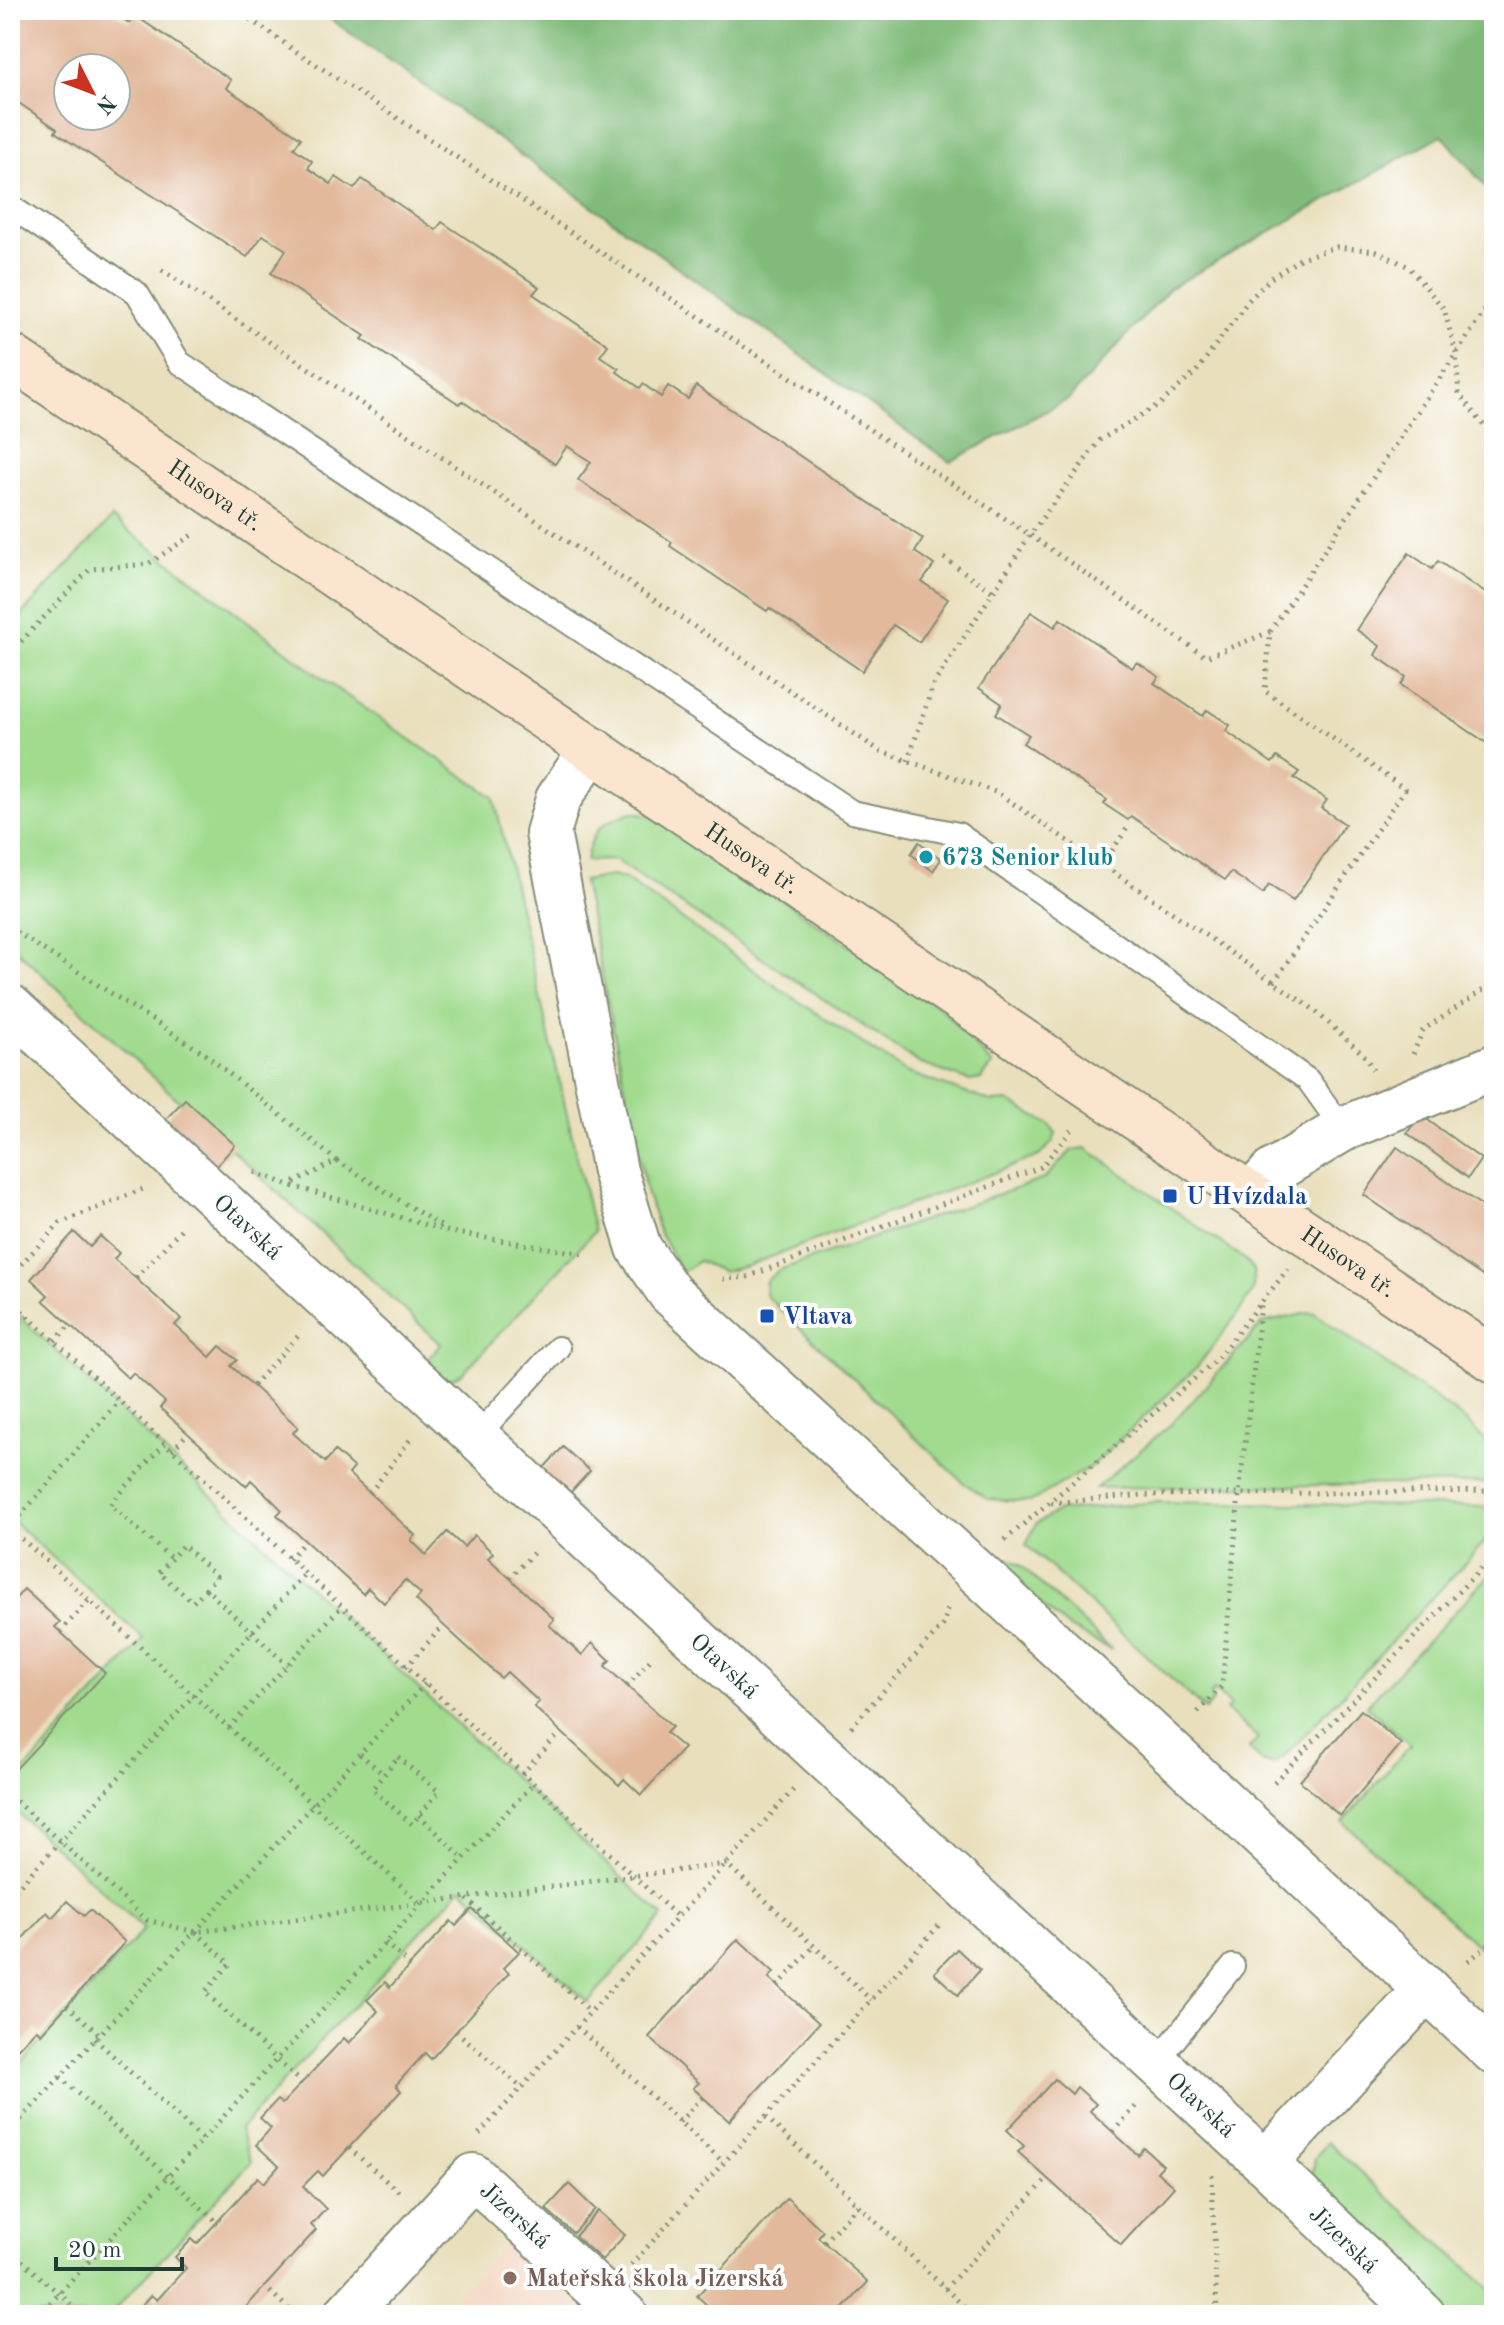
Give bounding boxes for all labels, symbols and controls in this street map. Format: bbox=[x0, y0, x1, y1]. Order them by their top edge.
north arrow bbox=[52, 52, 132, 132]
text: N bbox=[91, 90, 119, 118]
street label: Husova tř. bbox=[163, 456, 266, 537]
street label: Husova tř. bbox=[699, 819, 803, 900]
place label: 673 Senior klub bbox=[942, 847, 1113, 871]
marker: 673 Senior klub bbox=[917, 848, 935, 866]
place label: U Hvízdala bbox=[1186, 1186, 1307, 1210]
marker: U Hvízdala bbox=[1161, 1187, 1179, 1205]
street label: Otavská bbox=[208, 1191, 286, 1265]
street label: Husova tř. bbox=[1296, 1223, 1399, 1304]
place label: Vltava bbox=[783, 1306, 853, 1330]
marker: Vltava bbox=[758, 1307, 776, 1325]
street label: Otavská bbox=[685, 1630, 763, 1704]
street label: Otavská bbox=[1161, 2069, 1239, 2143]
street label: Jizerská bbox=[475, 2179, 554, 2254]
street label: Jizerská bbox=[1304, 2202, 1382, 2279]
scale bar bbox=[56, 2221, 182, 2271]
text: 20 m bbox=[68, 2239, 122, 2263]
place label: Mateřská škola Jizerská bbox=[526, 2268, 784, 2292]
marker: Mateřská škola Jizerská bbox=[501, 2269, 519, 2287]

